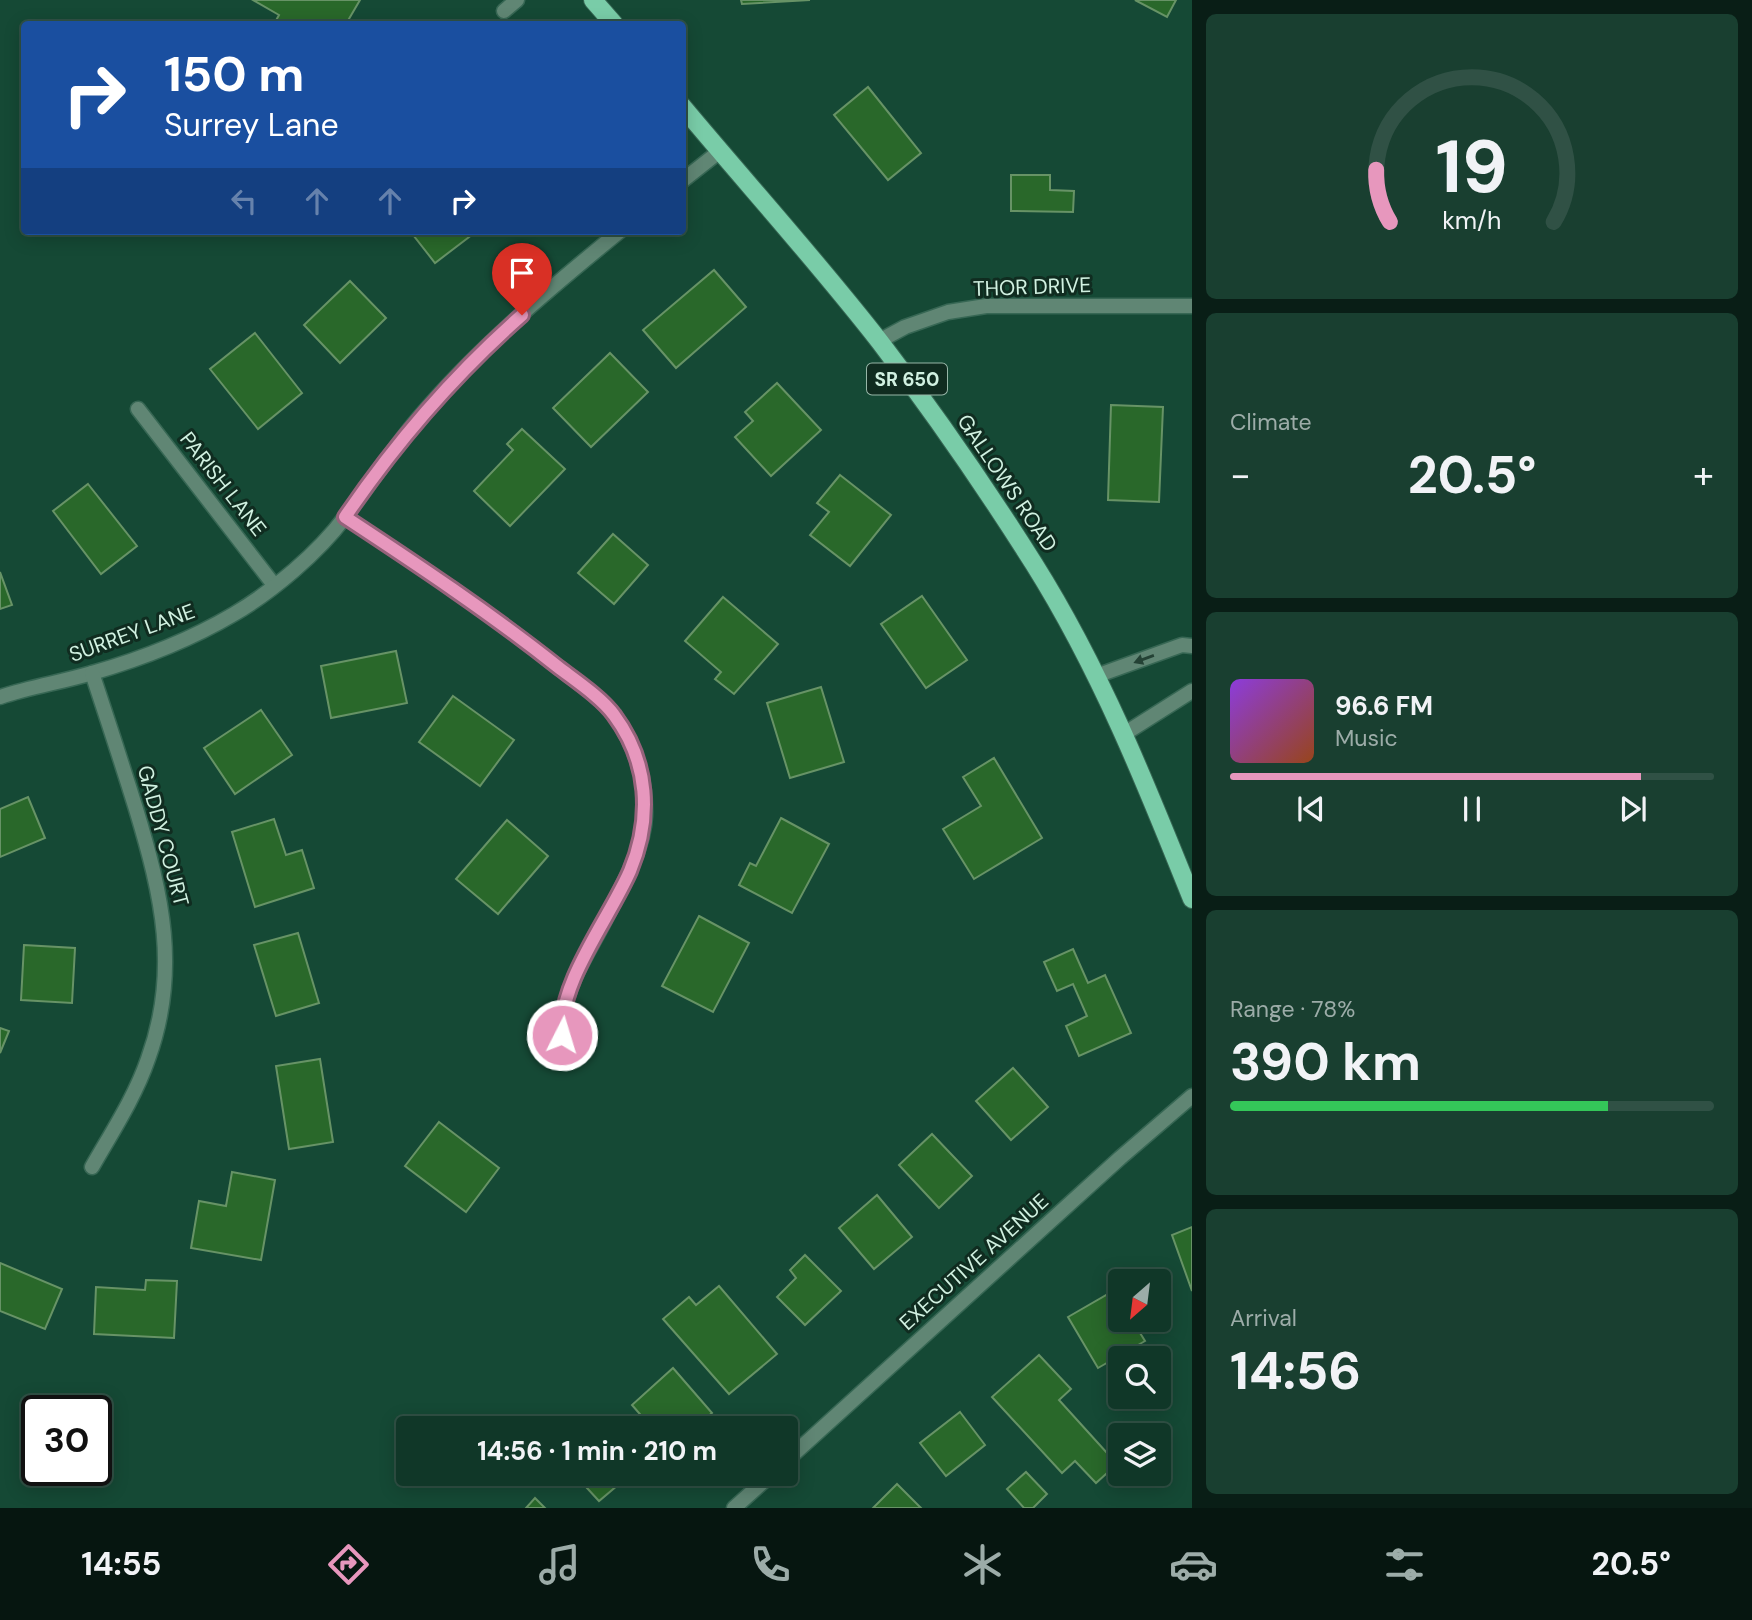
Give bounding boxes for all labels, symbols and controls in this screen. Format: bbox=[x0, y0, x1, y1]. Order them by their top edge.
text: 150 m bbox=[164, 42, 304, 106]
icon: right bbox=[49, 49, 140, 140]
text: Surrey Lane bbox=[164, 104, 339, 146]
text: 19 bbox=[1436, 121, 1508, 216]
icon: left bbox=[225, 182, 263, 220]
icon: ahead bbox=[298, 182, 336, 220]
icon: ahead bbox=[371, 182, 409, 220]
icon: right bbox=[444, 182, 482, 220]
text: km/h bbox=[1442, 204, 1502, 237]
pin bbox=[492, 243, 552, 315]
icon: arrive bbox=[503, 254, 541, 292]
street label: THOR DRIVE bbox=[972, 271, 1092, 303]
road number: SR 650 bbox=[867, 364, 947, 394]
text: Climate bbox=[1230, 407, 1312, 437]
street label: GALLOWS ROAD bbox=[951, 409, 1063, 557]
street label: PARISH LANE bbox=[173, 426, 273, 542]
text: 20.5° bbox=[1408, 441, 1536, 509]
text: − bbox=[1230, 450, 1251, 500]
text: + bbox=[1693, 450, 1714, 500]
street label: SURREY LANE bbox=[65, 597, 199, 669]
one-way arrow bbox=[1133, 654, 1154, 665]
text: 96.6 FM bbox=[1335, 689, 1433, 723]
text: Music bbox=[1335, 723, 1398, 753]
street label: GADDY COURT bbox=[131, 762, 195, 910]
icon: previous bbox=[1292, 790, 1330, 828]
icon: pause bbox=[1453, 790, 1491, 828]
icon: next bbox=[1614, 790, 1652, 828]
text: Range · 78% bbox=[1230, 994, 1355, 1024]
position arrow bbox=[525, 998, 599, 1072]
text: 390 km bbox=[1230, 1028, 1421, 1096]
street label: EXECUTIVE AVENUE bbox=[894, 1188, 1054, 1336]
north arrow bbox=[1108, 1269, 1171, 1332]
map controls bbox=[1108, 1269, 1171, 1486]
text: Arrival bbox=[1230, 1303, 1297, 1333]
text: 14:56 bbox=[1230, 1337, 1361, 1405]
button: search bbox=[1108, 1346, 1171, 1409]
speed limit sign: 30 bbox=[21, 1395, 112, 1486]
button: layers bbox=[1108, 1423, 1171, 1486]
text: 14:56 · 1 min · 210 m bbox=[477, 1434, 717, 1468]
icon: directions bbox=[324, 1540, 373, 1589]
icon: music bbox=[535, 1540, 584, 1589]
icon: phone bbox=[746, 1540, 795, 1589]
icon: climate bbox=[958, 1540, 1007, 1589]
icon: car bbox=[1169, 1540, 1218, 1589]
icon: filters bbox=[1380, 1540, 1429, 1589]
text: 14:55 bbox=[81, 1543, 162, 1585]
text: 20.5° bbox=[1592, 1543, 1671, 1585]

